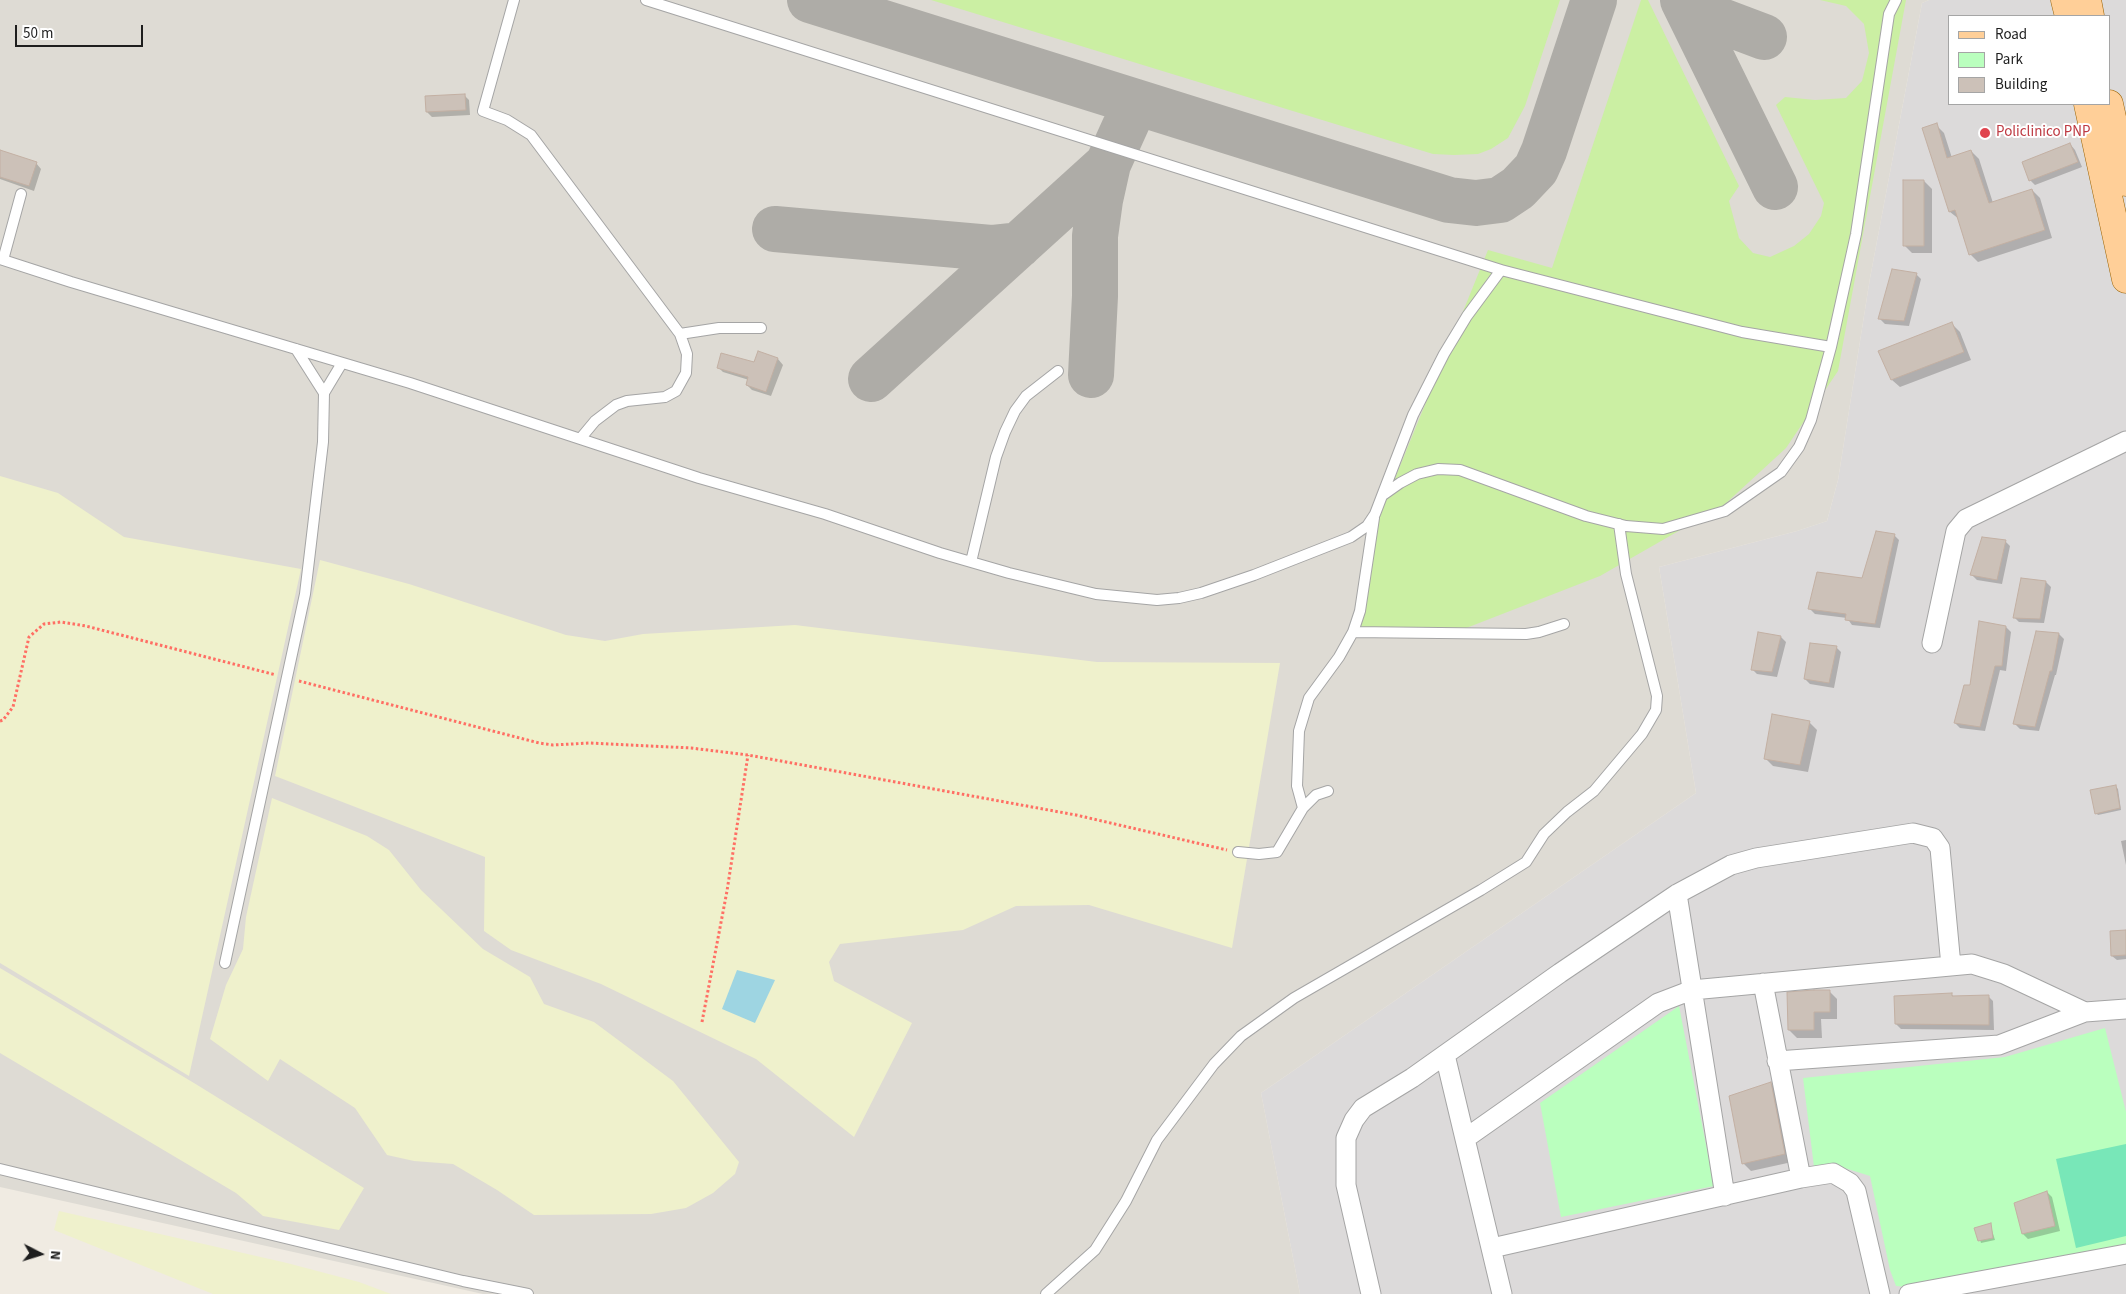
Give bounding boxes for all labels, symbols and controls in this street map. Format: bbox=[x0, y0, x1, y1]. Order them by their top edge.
scale bar bbox=[18, 15, 145, 47]
legend bbox=[1948, 15, 2111, 105]
text: 50 m bbox=[23, 23, 53, 44]
text: Road bbox=[1995, 24, 2027, 45]
text: Park bbox=[1995, 49, 2023, 70]
text: Building bbox=[1995, 74, 2047, 95]
place label: Policlinico PNP bbox=[1996, 124, 2090, 142]
marker: Policlinico PNP bbox=[1978, 126, 1992, 140]
north arrow bbox=[15, 1229, 65, 1279]
text: N bbox=[45, 1250, 65, 1261]

